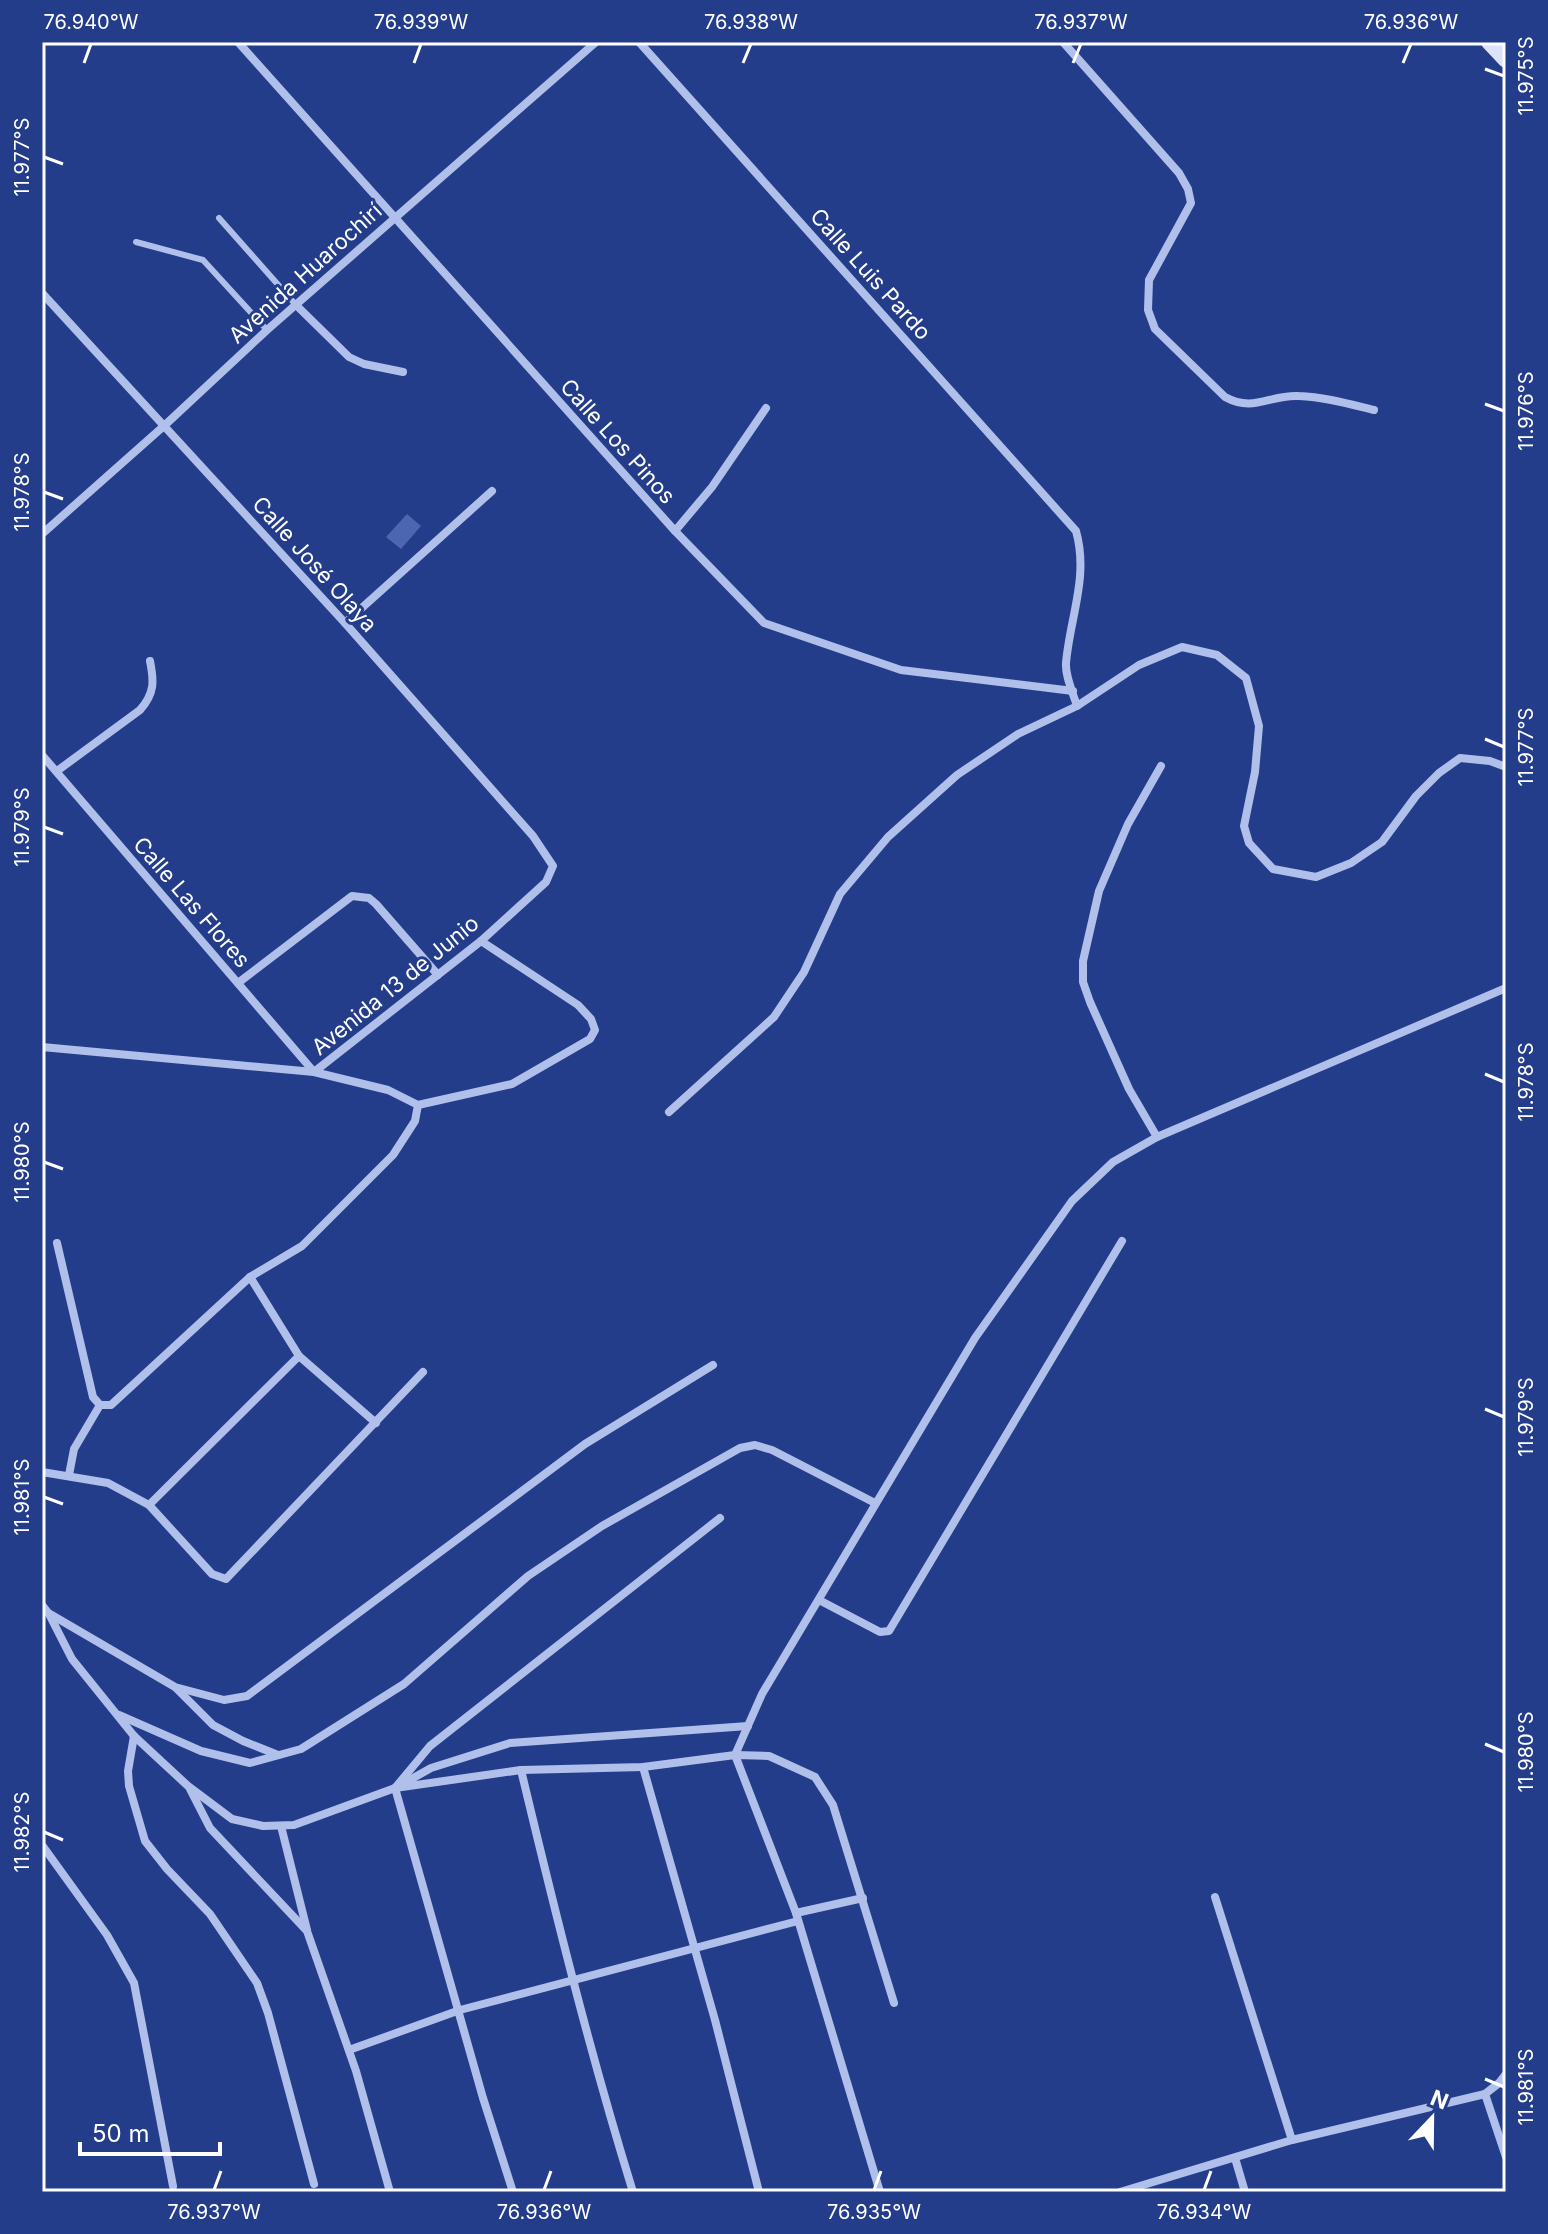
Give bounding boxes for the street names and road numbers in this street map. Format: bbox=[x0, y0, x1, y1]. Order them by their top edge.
street label: Avenida Huarochirí bbox=[223, 197, 387, 348]
street label: Calle Luis Pardo bbox=[805, 203, 937, 345]
street label: Calle Los Pinos bbox=[555, 373, 681, 509]
street label: Calle José Olaya bbox=[247, 491, 383, 637]
street label: Calle Las Flores bbox=[128, 831, 256, 973]
street label: Avenida 13 de Junio bbox=[306, 910, 484, 1060]

